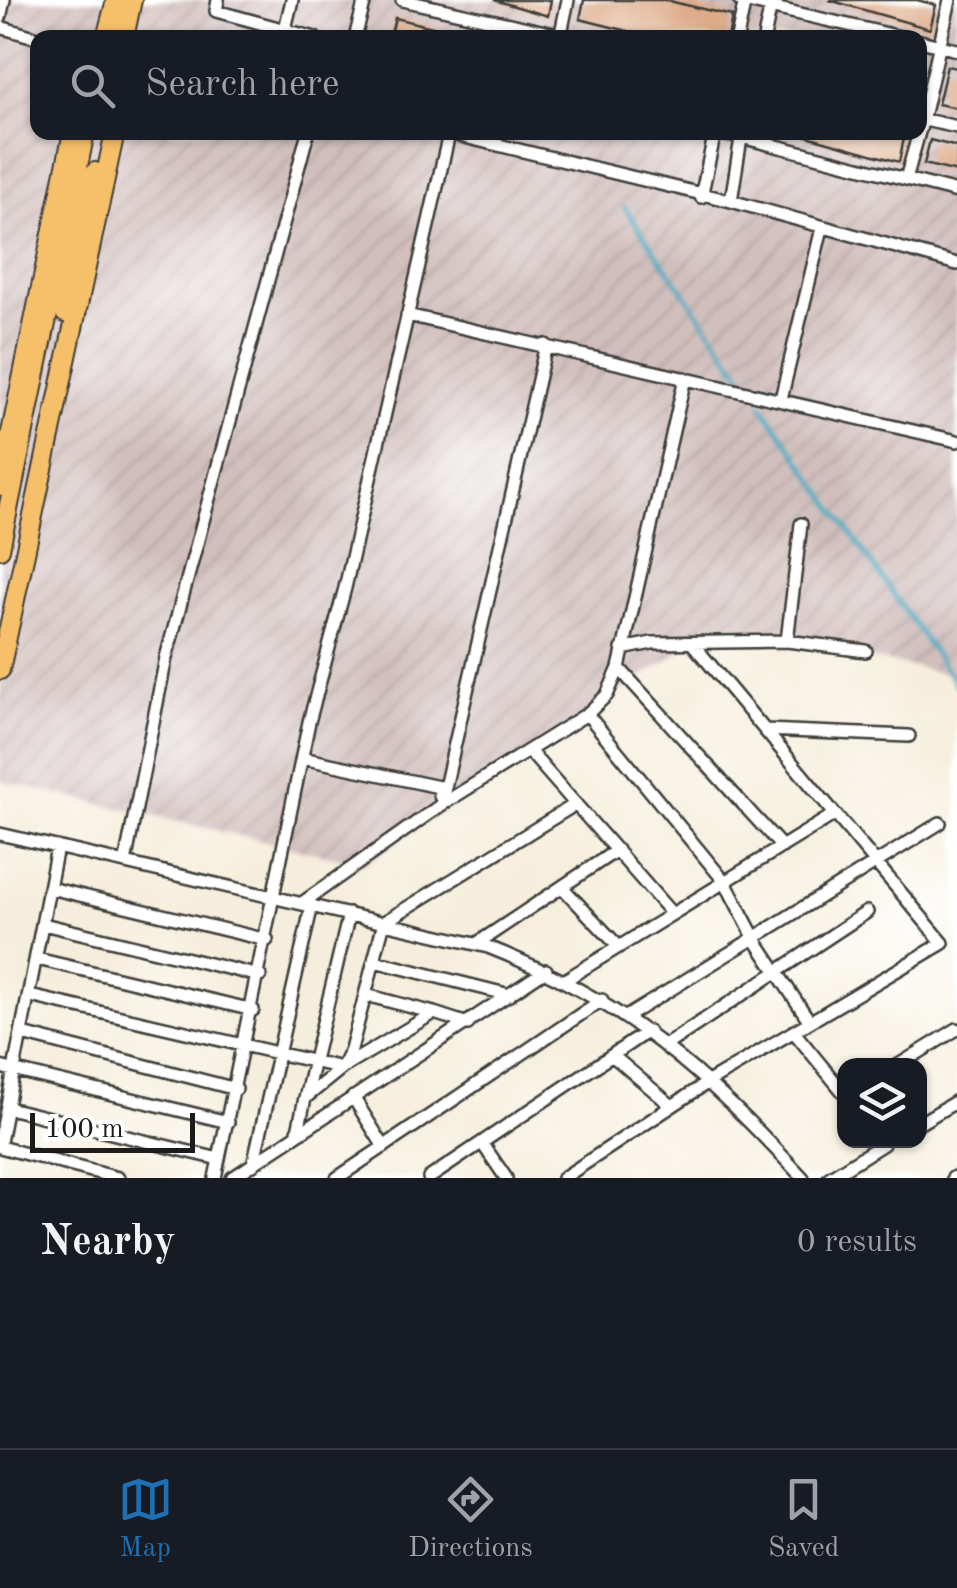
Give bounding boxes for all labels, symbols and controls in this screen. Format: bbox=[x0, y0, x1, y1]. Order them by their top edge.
search box bbox=[30, 30, 927, 140]
icon: search bbox=[65, 58, 120, 113]
text: Search here bbox=[145, 66, 340, 104]
map controls bbox=[837, 1058, 927, 1148]
button: layers bbox=[837, 1058, 927, 1148]
scale bar bbox=[30, 1108, 195, 1152]
text: 100 m bbox=[45, 1116, 124, 1144]
text: Nearby bbox=[40, 1222, 176, 1264]
text: 0 results bbox=[797, 1227, 917, 1259]
tab: Map bbox=[118, 1472, 173, 1567]
tab: Directions bbox=[408, 1472, 533, 1567]
tab: Saved bbox=[768, 1472, 839, 1567]

